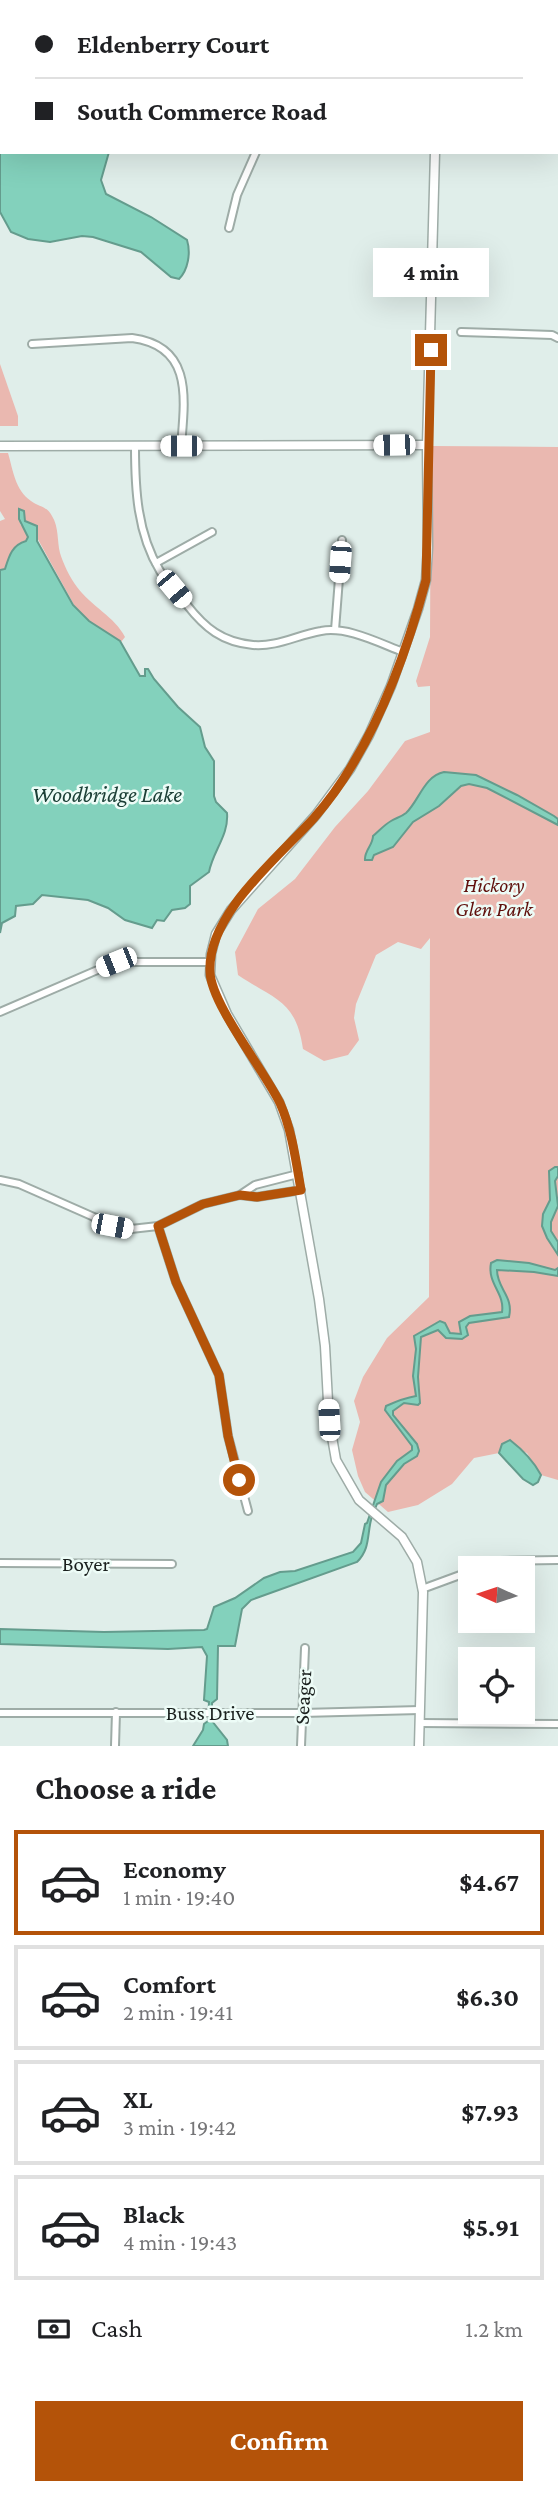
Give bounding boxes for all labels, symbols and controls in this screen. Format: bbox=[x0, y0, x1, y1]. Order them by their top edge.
text: Eldenberry Court bbox=[77, 30, 269, 59]
text: South Commerce Road bbox=[77, 97, 327, 126]
callout: 4 min bbox=[373, 248, 489, 298]
text: 4 min bbox=[403, 259, 459, 285]
route end bbox=[415, 334, 447, 366]
car bbox=[373, 434, 416, 456]
car bbox=[161, 436, 203, 457]
car bbox=[329, 540, 352, 584]
car bbox=[153, 566, 196, 612]
water label: Woodbridge Lake bbox=[32, 781, 182, 807]
park label: Hickory Glen Park bbox=[455, 873, 533, 921]
car bbox=[93, 944, 140, 980]
car bbox=[90, 1212, 135, 1240]
car bbox=[318, 1398, 341, 1442]
route start bbox=[223, 1464, 255, 1496]
street label: Boyer bbox=[62, 1552, 111, 1576]
north arrow bbox=[458, 1556, 536, 1633]
map controls bbox=[458, 1556, 535, 1724]
button: locate bbox=[458, 1647, 535, 1724]
street label: Seager bbox=[290, 1668, 316, 1725]
street label: Buss Drive bbox=[166, 1701, 254, 1725]
text: Choose a ride bbox=[35, 1770, 216, 1806]
icon: car bbox=[39, 1851, 102, 1914]
text: Economy bbox=[123, 1855, 226, 1884]
text: $4.67 bbox=[459, 1868, 519, 1897]
text: 1 min · 19:40 bbox=[123, 1884, 235, 1910]
icon: car bbox=[39, 1966, 102, 2029]
text: Comfort bbox=[123, 1970, 216, 1999]
text: $6.30 bbox=[456, 1983, 519, 2012]
text: 2 min · 19:41 bbox=[123, 1999, 233, 2025]
icon: car bbox=[39, 2081, 102, 2144]
text: XL bbox=[123, 2085, 152, 2114]
text: $7.93 bbox=[461, 2098, 519, 2127]
text: 3 min · 19:42 bbox=[123, 2114, 236, 2140]
icon: car bbox=[39, 2196, 102, 2259]
text: Black bbox=[123, 2200, 184, 2229]
text: $5.91 bbox=[462, 2213, 519, 2242]
text: 4 min · 19:43 bbox=[123, 2229, 237, 2255]
icon: cash bbox=[35, 2310, 73, 2348]
text: Cash bbox=[91, 2314, 142, 2343]
text: 1.2 km bbox=[465, 2316, 523, 2342]
button: Confirm bbox=[35, 2401, 523, 2481]

